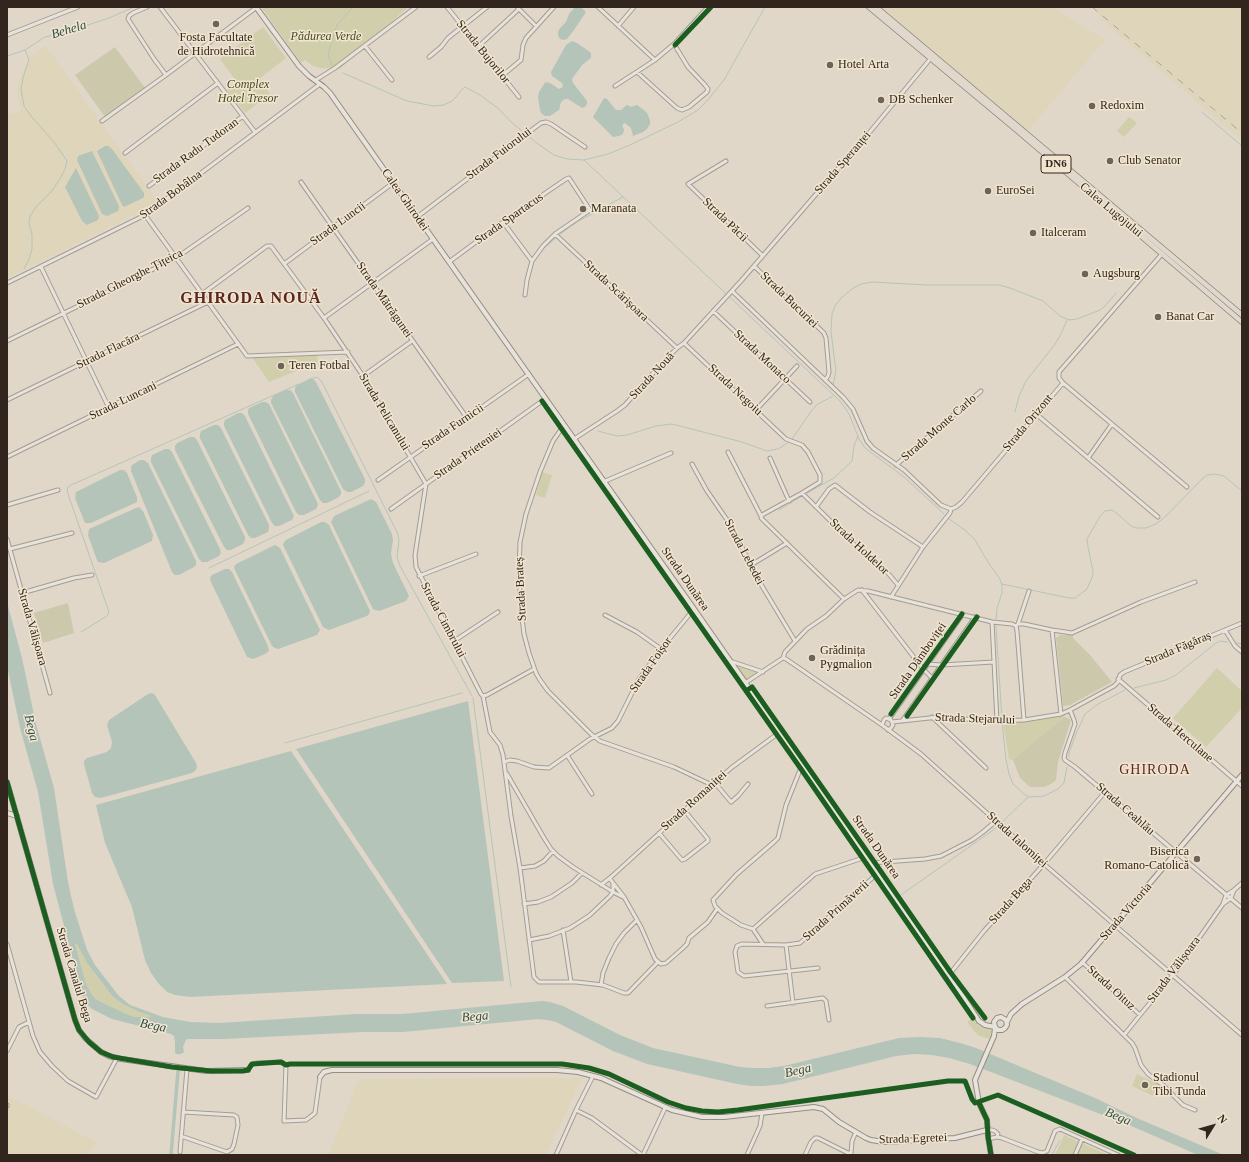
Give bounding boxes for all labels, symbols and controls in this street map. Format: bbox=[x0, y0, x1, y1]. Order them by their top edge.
water label: Behela bbox=[49, 17, 89, 43]
street label: Strada Bujorilor bbox=[453, 17, 513, 87]
marker: Fosta Facultate de Hidrotehnică bbox=[211, 19, 221, 29]
park label: Pădurea Verde bbox=[291, 30, 361, 44]
place label: Fosta Facultate de Hidrotehnică bbox=[178, 31, 254, 59]
place label: Hotel Arta bbox=[838, 58, 889, 72]
marker: Hotel Arta bbox=[825, 60, 835, 70]
park label: Complex Hotel Tresor bbox=[218, 78, 278, 106]
place label: DB Schenker bbox=[889, 93, 953, 107]
marker: DB Schenker bbox=[876, 95, 886, 105]
place label: Redoxim bbox=[1100, 99, 1144, 113]
marker: Redoxim bbox=[1087, 101, 1097, 111]
street label: Strada Radu Tudoran bbox=[150, 115, 242, 187]
street label: Strada Fuiorului bbox=[463, 125, 535, 183]
street label: Strada Speranței bbox=[812, 128, 874, 198]
place label: Club Senator bbox=[1118, 154, 1181, 168]
road number: DN6 bbox=[1041, 155, 1071, 173]
marker: Club Senator bbox=[1105, 156, 1115, 166]
street label: Calea Ghirodei bbox=[378, 166, 432, 234]
street label: Strada Bobâlna bbox=[137, 168, 205, 222]
street label: Calea Lugojului bbox=[1077, 180, 1145, 240]
place label: EuroSei bbox=[996, 184, 1035, 198]
marker: EuroSei bbox=[983, 186, 993, 196]
street label: Strada Spartacus bbox=[472, 190, 546, 248]
street label: Strada Păcii bbox=[699, 195, 751, 245]
street label: Strada Luncii bbox=[307, 199, 369, 249]
place label: Maranata bbox=[591, 202, 636, 216]
marker: Maranata bbox=[578, 204, 588, 214]
place label: Italceram bbox=[1041, 226, 1086, 240]
marker: Italceram bbox=[1028, 228, 1038, 238]
street label: Strada Gheorghe Țițeica bbox=[75, 246, 185, 312]
street label: Strada Scărișoara bbox=[581, 257, 651, 325]
street label: Strada Mătrăgunei bbox=[353, 259, 415, 341]
place label: Augsburg bbox=[1093, 267, 1140, 281]
street label: Strada Bucuriei bbox=[757, 269, 821, 331]
marker: Augsburg bbox=[1080, 269, 1090, 279]
district label: GHIRODA NOUĂ bbox=[180, 289, 322, 309]
place label: Banat Car bbox=[1166, 310, 1214, 324]
marker: Banat Car bbox=[1153, 312, 1163, 322]
street label: Strada Monaco bbox=[730, 327, 794, 387]
street label: Strada Flacăra bbox=[74, 329, 142, 373]
street label: Strada Nouă bbox=[626, 349, 678, 403]
place label: Teren Fotbal bbox=[289, 359, 350, 373]
marker: Teren Fotbal bbox=[276, 361, 286, 371]
street label: Strada Negoiu bbox=[705, 361, 765, 419]
street label: Strada Pelicanului bbox=[355, 371, 413, 453]
street label: Strada Luncani bbox=[87, 379, 159, 423]
street label: Strada Orizont bbox=[1000, 391, 1056, 455]
street label: Strada Monte Carlo bbox=[899, 392, 979, 464]
street label: Strada Furnicii bbox=[419, 401, 487, 453]
street label: Strada Prieteniei bbox=[431, 425, 505, 483]
street label: Strada Holdelor bbox=[826, 516, 892, 578]
street label: Strada Lebedei bbox=[721, 517, 767, 587]
street label: Strada Dunărea bbox=[658, 544, 712, 614]
street label: Strada Brateș bbox=[512, 557, 530, 621]
street label: Strada Cimbrului bbox=[417, 580, 469, 660]
street label: Strada Vălișoara bbox=[14, 587, 50, 667]
street label: Strada Dâmboviței bbox=[886, 620, 950, 702]
street label: Strada Făgăraș bbox=[1143, 629, 1213, 669]
street label: Strada Foișor bbox=[627, 635, 675, 695]
place label: Grădinița Pygmalion bbox=[820, 644, 872, 672]
marker: Grădinița Pygmalion bbox=[807, 653, 817, 663]
street label: Strada Herculane bbox=[1144, 700, 1216, 766]
street label: Strada Stejarului bbox=[935, 710, 1015, 728]
water label: Bega bbox=[20, 713, 42, 743]
district label: GHIRODA bbox=[1119, 762, 1191, 778]
street label: Strada Romaniței bbox=[658, 768, 730, 834]
street label: Strada Ceahlău bbox=[1093, 780, 1157, 838]
street label: Strada Ialomiței bbox=[984, 809, 1050, 871]
street label: Strada Dunărea bbox=[849, 812, 903, 882]
place label: Biserica Romano-Catolică bbox=[1104, 845, 1189, 873]
marker: Biserica Romano-Catolică bbox=[1192, 854, 1202, 864]
street label: Strada Bega bbox=[986, 875, 1036, 927]
street label: Strada Primăverii bbox=[800, 877, 872, 945]
street label: Strada Victoria bbox=[1097, 880, 1155, 944]
street label: Strada Canalul Bega bbox=[53, 926, 95, 1024]
street label: Strada Vălișoara bbox=[1144, 934, 1204, 1006]
street label: Strada Oituz bbox=[1084, 962, 1138, 1014]
water label: Bega bbox=[461, 1008, 489, 1026]
water label: Bega bbox=[138, 1016, 168, 1036]
water label: Bega bbox=[783, 1060, 813, 1082]
place label: Stadionul Tibi Tunda bbox=[1153, 1071, 1206, 1099]
marker: Stadionul Tibi Tunda bbox=[1140, 1080, 1150, 1090]
water label: Bega bbox=[1103, 1105, 1133, 1129]
north arrow bbox=[1193, 1106, 1233, 1146]
text: N bbox=[1215, 1112, 1230, 1126]
street label: Strada Egretei bbox=[879, 1131, 947, 1147]

